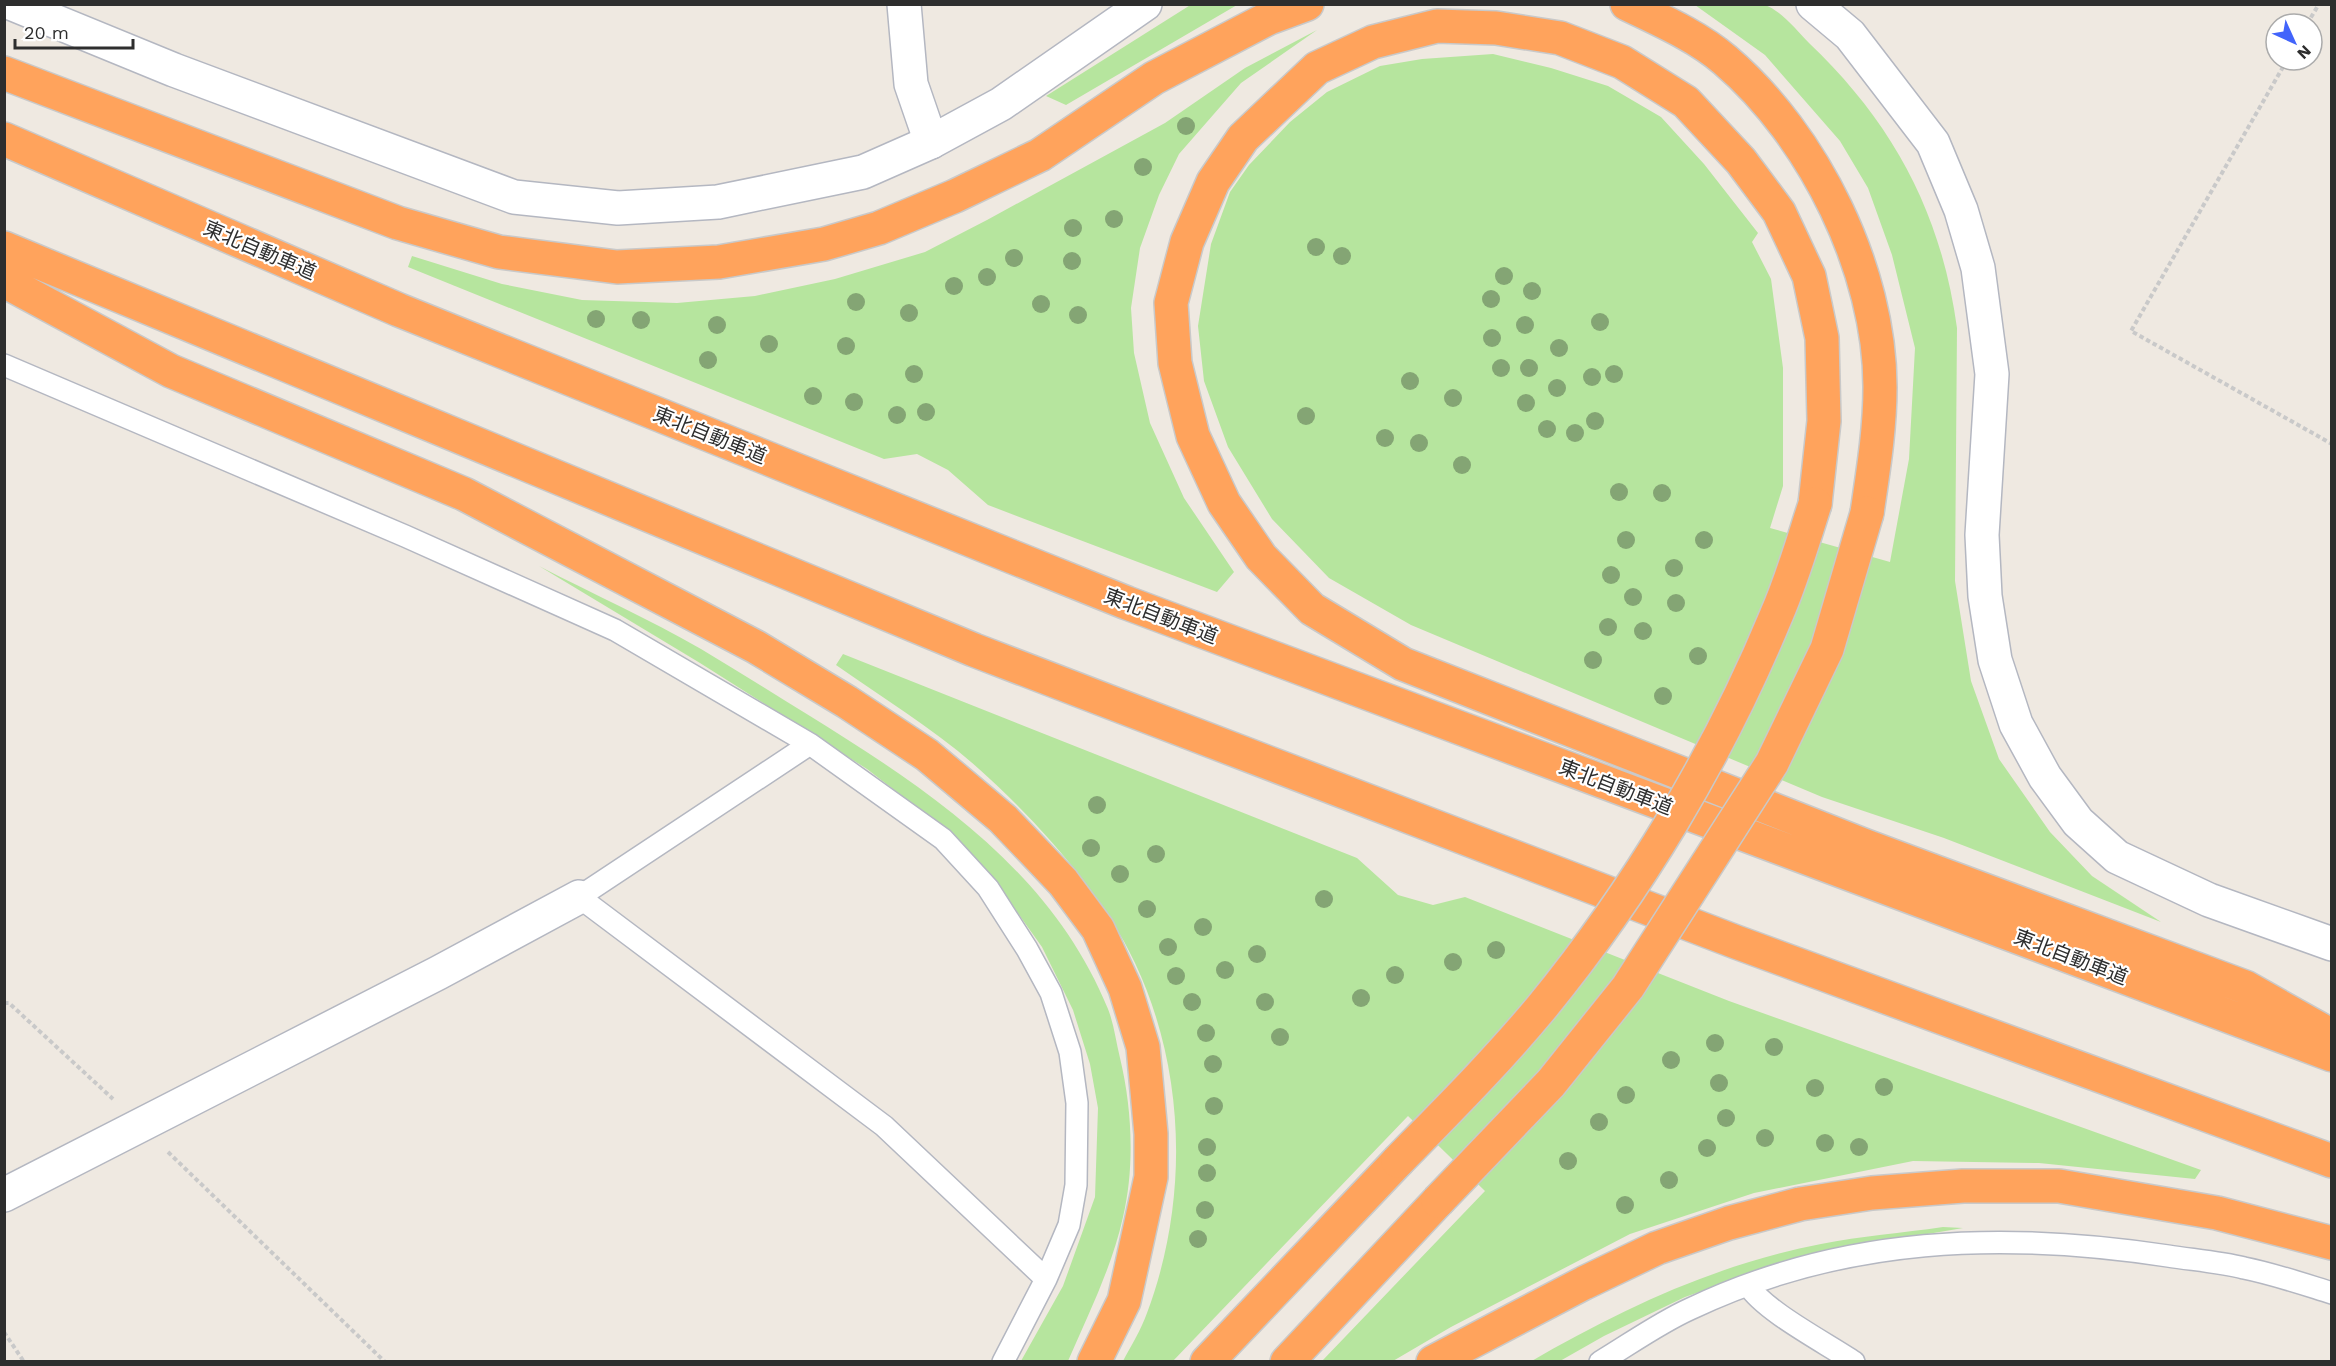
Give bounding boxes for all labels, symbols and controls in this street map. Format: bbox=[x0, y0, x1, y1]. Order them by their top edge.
scale bar bbox=[15, 12, 134, 50]
north arrow bbox=[2264, 12, 2324, 72]
text: 20 m bbox=[24, 22, 69, 43]
text: N bbox=[2293, 41, 2315, 63]
street label: 東北自動車道 bbox=[200, 216, 320, 284]
street label: 東北自動車道 bbox=[650, 401, 770, 469]
street label: 東北自動車道 bbox=[1101, 583, 1221, 649]
street label: 東北自動車道 bbox=[1556, 754, 1676, 820]
street label: 東北自動車道 bbox=[2011, 924, 2131, 990]

